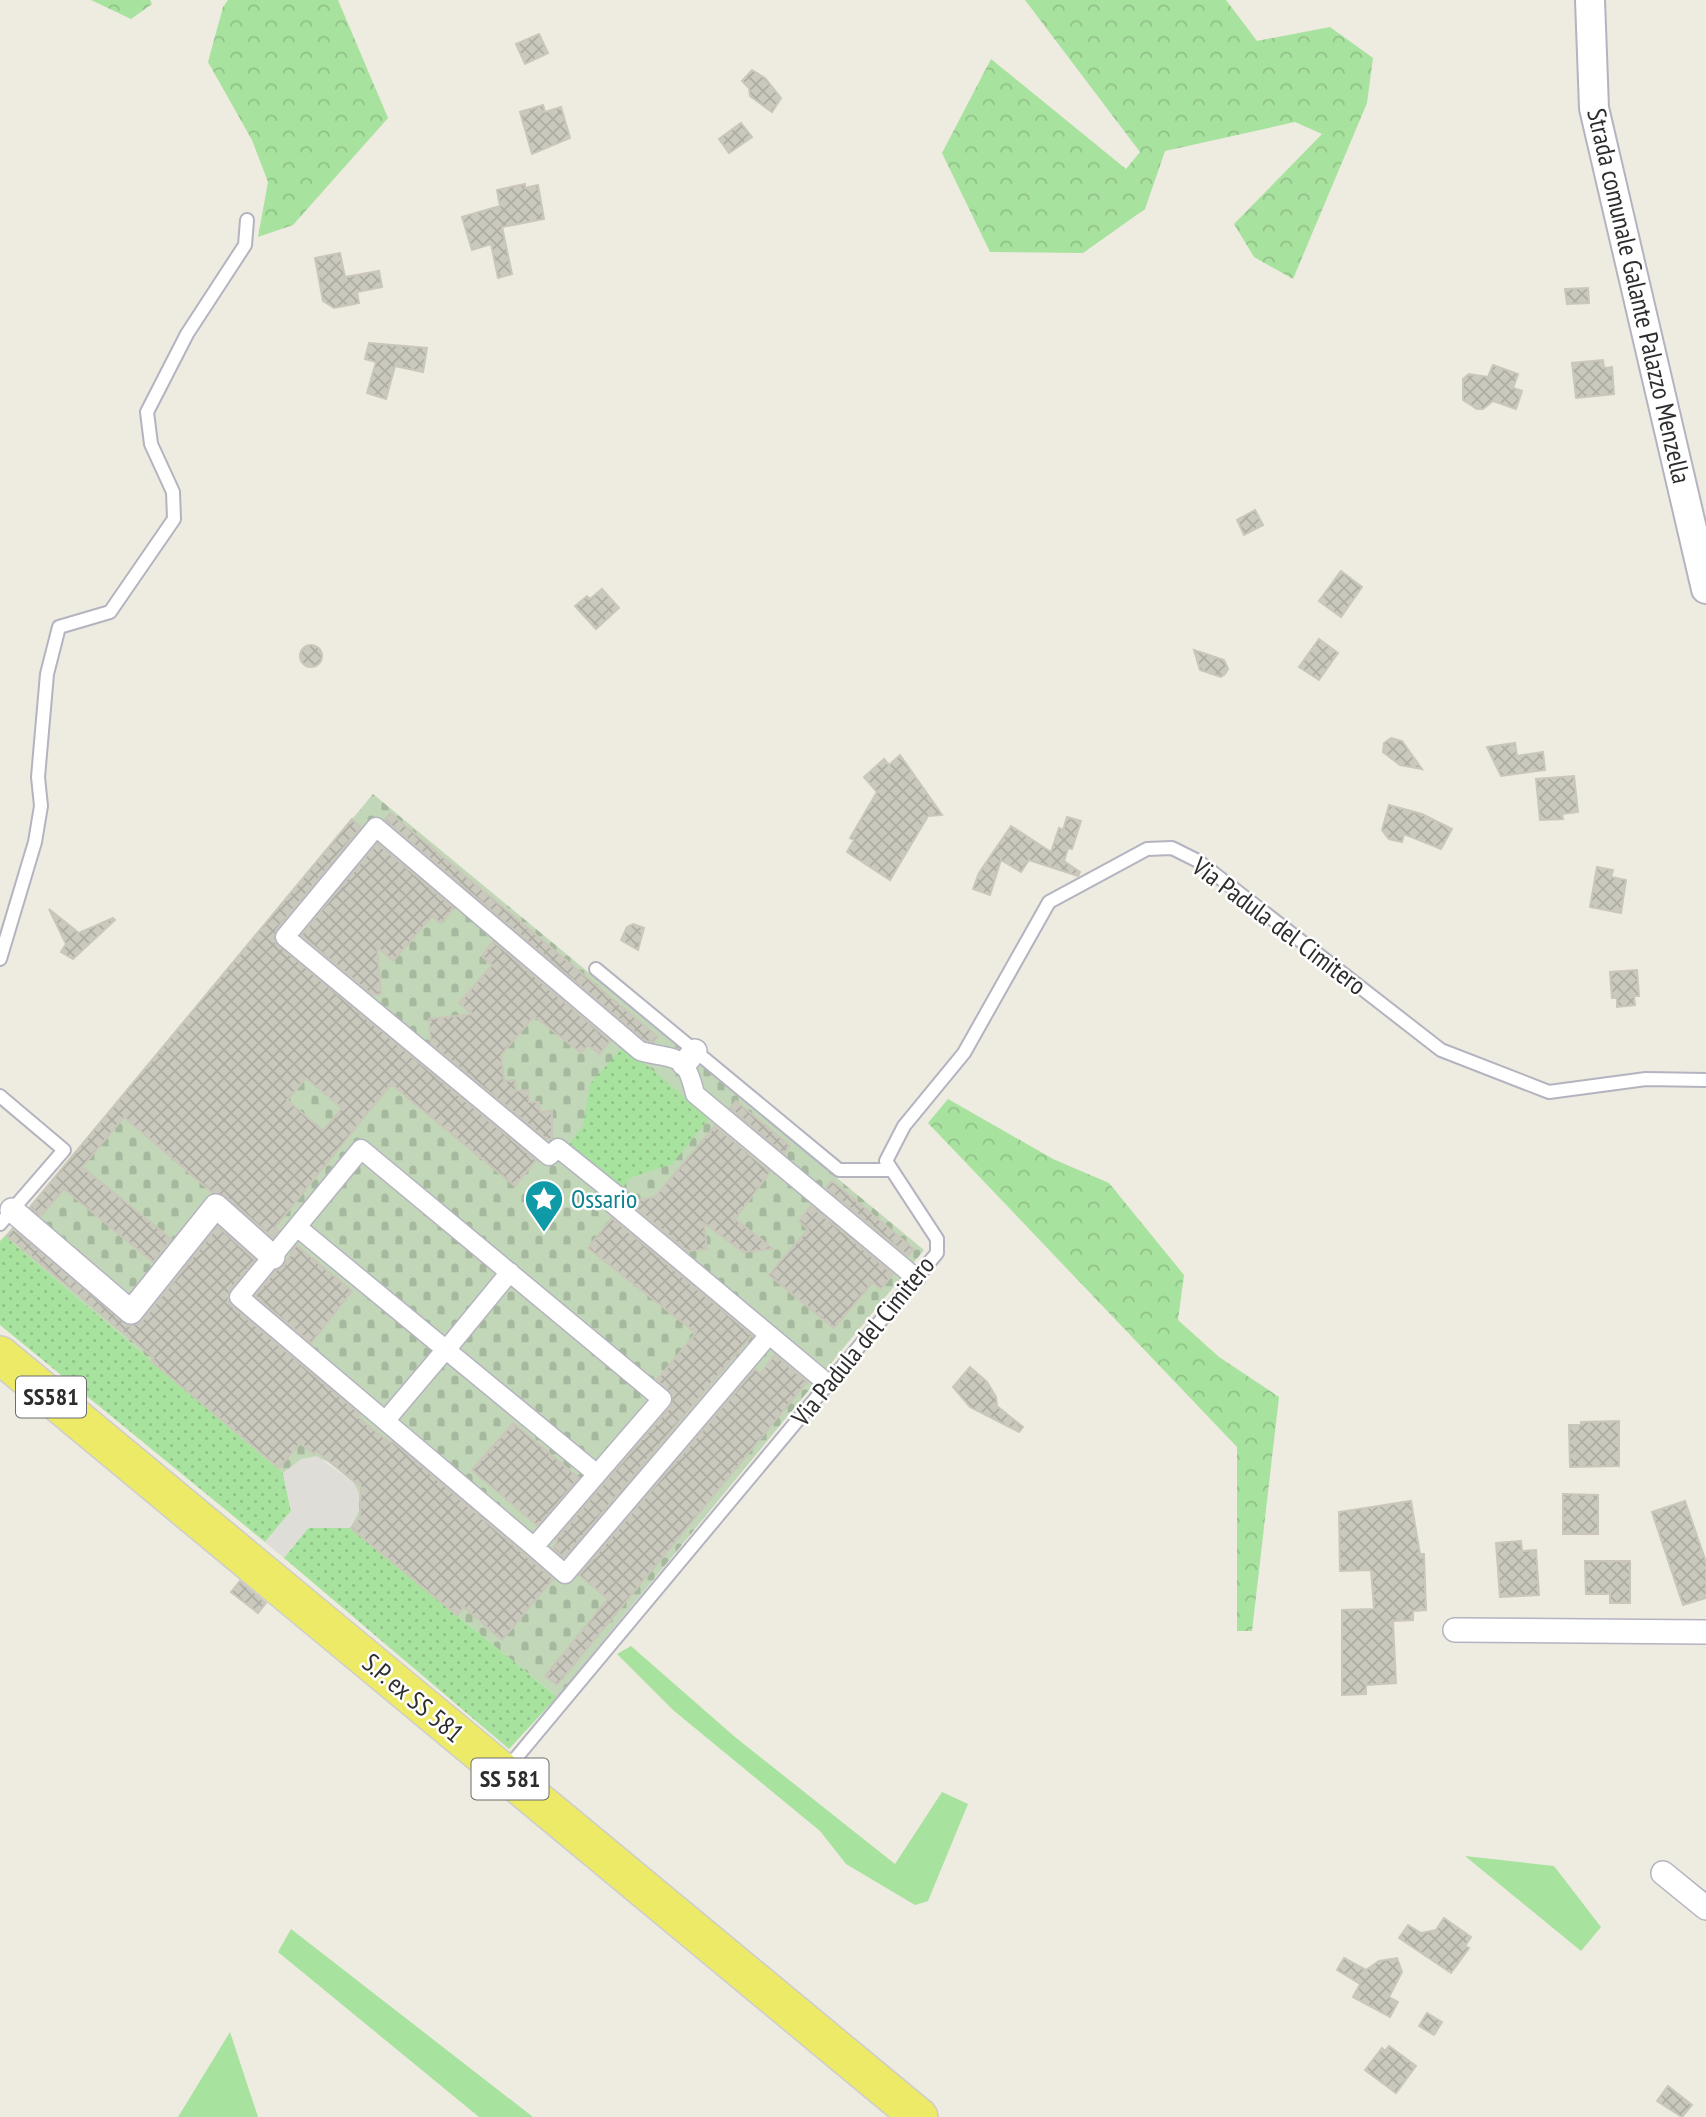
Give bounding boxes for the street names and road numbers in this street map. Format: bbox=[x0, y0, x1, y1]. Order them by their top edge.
street label: Strada comunale Galante Palazzo Menzella bbox=[1580, 105, 1699, 487]
street label: Via Padula del Cimitero bbox=[1185, 849, 1373, 1002]
street label: Via Padula del Cimitero bbox=[783, 1249, 941, 1433]
road number: SS581 bbox=[16, 1377, 86, 1418]
street label: S.P. ex SS 581 bbox=[356, 1646, 471, 1749]
road number: SS 581 bbox=[472, 1758, 548, 1800]

